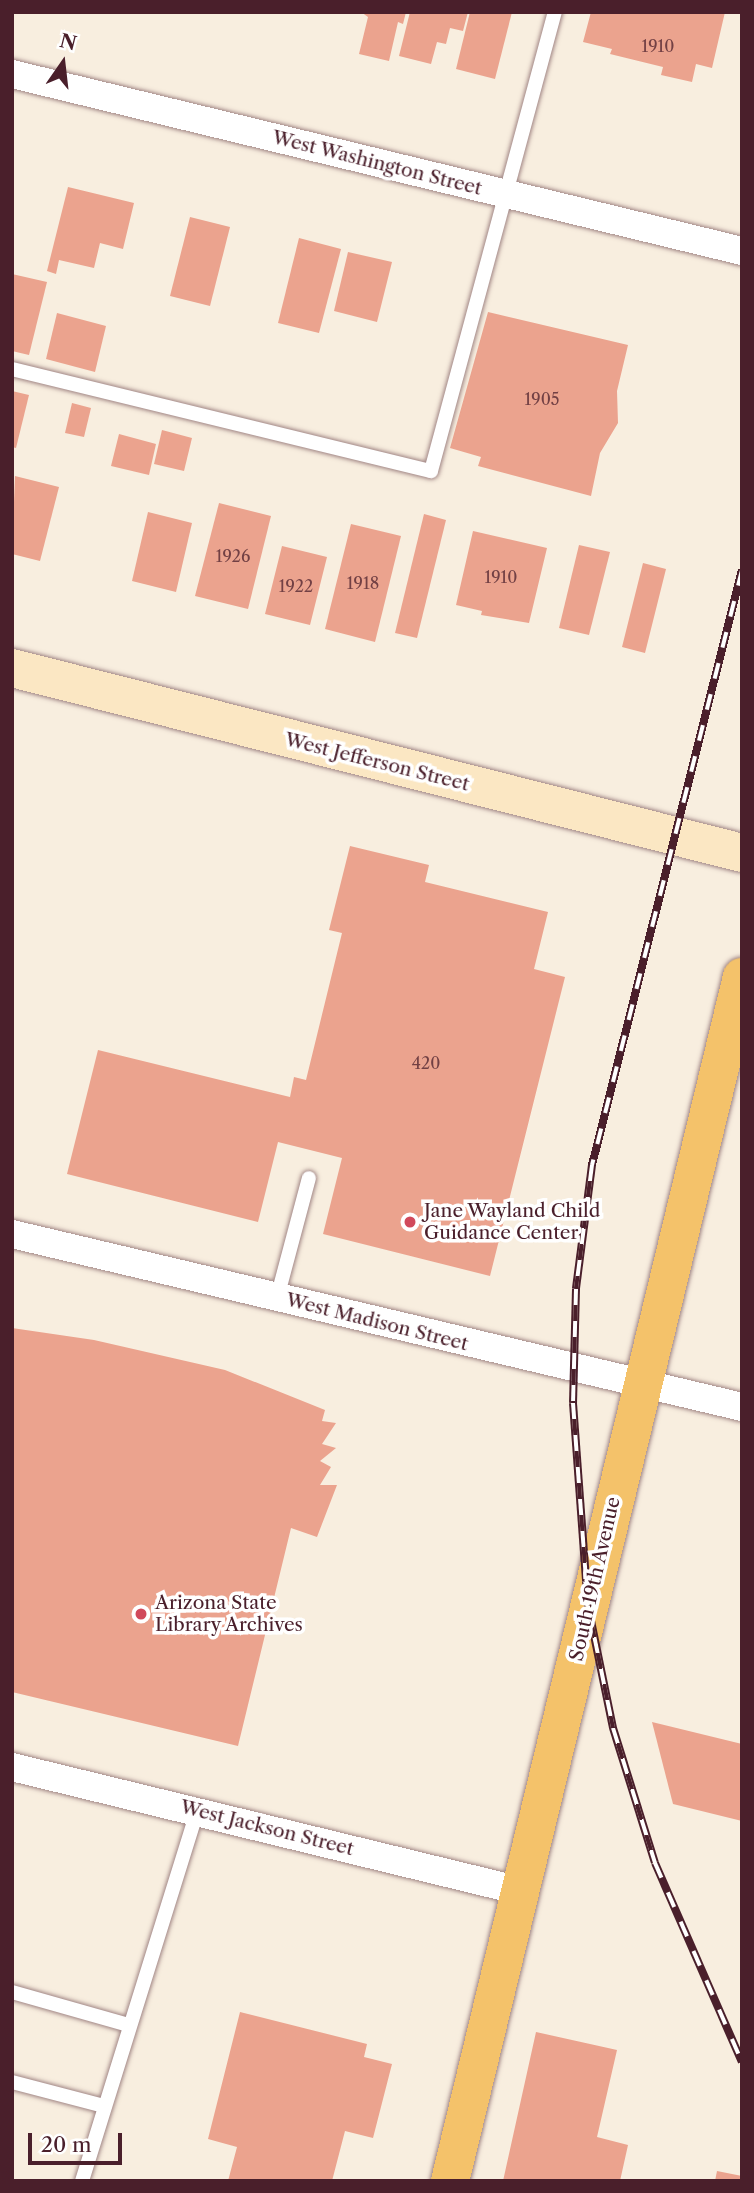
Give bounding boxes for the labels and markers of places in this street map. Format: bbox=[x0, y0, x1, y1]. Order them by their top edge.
place label: Jane Wayland Child Guidance Center bbox=[424, 1200, 601, 1244]
marker: Jane Wayland Child Guidance Center bbox=[402, 1214, 418, 1230]
place label: Arizona State Library Archives bbox=[155, 1592, 304, 1636]
marker: Arizona State Library Archives bbox=[133, 1606, 149, 1622]

